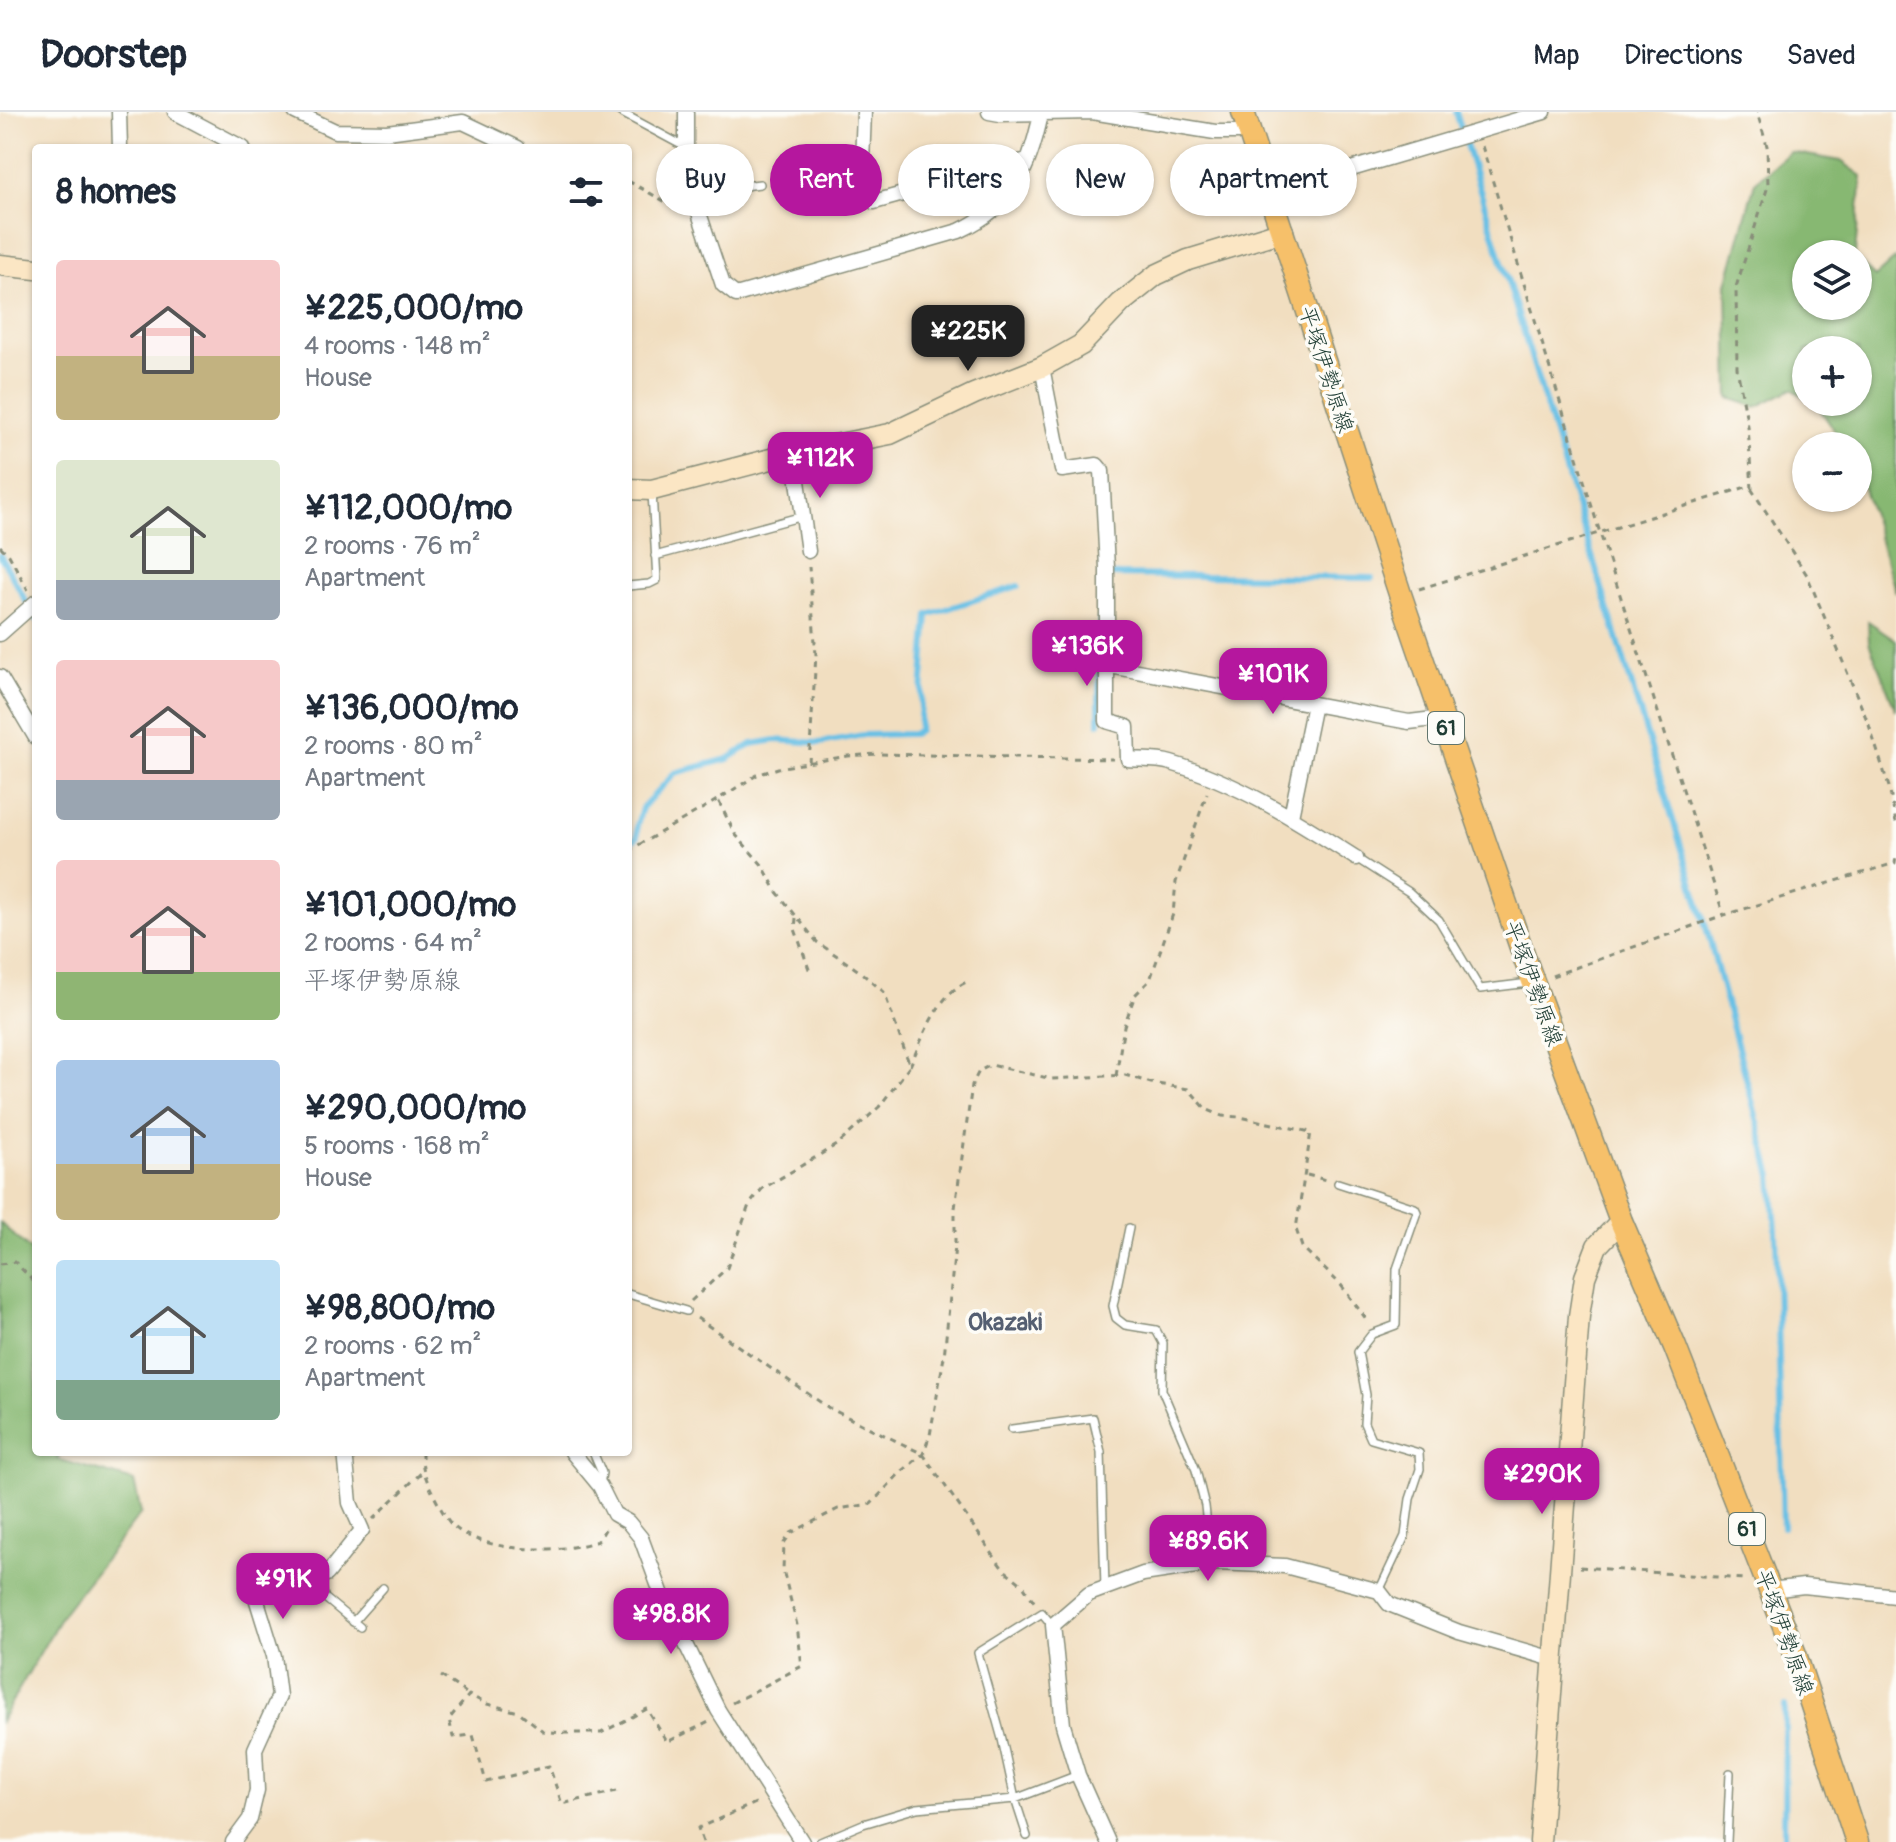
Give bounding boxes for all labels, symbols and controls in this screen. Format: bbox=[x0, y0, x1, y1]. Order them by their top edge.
text: Doorstep bbox=[40, 31, 187, 79]
text: Map bbox=[1533, 38, 1580, 73]
text: Directions bbox=[1624, 38, 1743, 73]
text: Saved bbox=[1787, 38, 1856, 73]
chip: Buy bbox=[656, 144, 754, 216]
chip: Rent bbox=[770, 144, 882, 216]
chip: Filters bbox=[898, 144, 1030, 216]
chip: New bbox=[1046, 144, 1154, 216]
chip: Apartment bbox=[1170, 144, 1357, 216]
icon: filters bbox=[564, 170, 608, 214]
text: 8 homes bbox=[56, 171, 176, 214]
map controls bbox=[1792, 240, 1872, 512]
button: layers bbox=[1792, 240, 1872, 320]
text: ¥225,000/mo bbox=[304, 287, 523, 330]
icon: home bbox=[120, 292, 216, 388]
street label: 平塚伊勢原線 bbox=[1292, 302, 1360, 436]
pin: ¥225K bbox=[912, 305, 1024, 373]
text: ¥225K bbox=[930, 315, 1006, 347]
text: 4 rooms · 148 m² bbox=[304, 330, 491, 362]
button: + bbox=[1792, 336, 1872, 416]
text: House bbox=[304, 362, 372, 394]
pin: ¥112K bbox=[764, 432, 876, 500]
button: − bbox=[1792, 432, 1872, 512]
text: ¥112K bbox=[786, 442, 854, 474]
text: ¥112,000/mo bbox=[304, 487, 512, 530]
icon: home bbox=[120, 492, 216, 588]
text: 2 rooms · 76 m² bbox=[304, 530, 481, 562]
text: Apartment bbox=[304, 562, 425, 594]
pin: ¥136K bbox=[1031, 620, 1143, 688]
text: ¥136K bbox=[1050, 630, 1124, 662]
pin: ¥101K bbox=[1217, 648, 1329, 716]
text: ¥101K bbox=[1237, 658, 1309, 690]
text: ¥136,000/mo bbox=[304, 687, 519, 730]
icon: home bbox=[120, 692, 216, 788]
road number: 61 bbox=[1428, 712, 1464, 744]
text: 2 rooms · 80 m² bbox=[304, 730, 483, 762]
text: Apartment bbox=[304, 762, 425, 794]
text: ¥101,000/mo bbox=[304, 884, 516, 927]
icon: home bbox=[120, 892, 216, 988]
street label: 平塚伊勢原線 bbox=[1497, 917, 1569, 1050]
text: 2 rooms · 64 m² bbox=[304, 927, 482, 959]
text: 平塚伊勢原線 bbox=[304, 965, 460, 997]
text: ¥290,000/mo bbox=[304, 1087, 526, 1130]
icon: home bbox=[120, 1092, 216, 1188]
text: 5 rooms · 168 m² bbox=[304, 1130, 490, 1162]
text: House bbox=[304, 1162, 372, 1194]
text: ¥98,800/mo bbox=[304, 1287, 495, 1330]
icon: home bbox=[120, 1292, 216, 1388]
district label: Okazaki bbox=[968, 1308, 1042, 1337]
text: 2 rooms · 62 m² bbox=[304, 1330, 481, 1362]
text: Apartment bbox=[304, 1362, 425, 1394]
pin: ¥290K bbox=[1486, 1448, 1598, 1516]
text: ¥290K bbox=[1502, 1458, 1582, 1490]
road number: 61 bbox=[1729, 1513, 1765, 1545]
pin: ¥89.6K bbox=[1143, 1515, 1273, 1583]
text: ¥89.6K bbox=[1167, 1525, 1249, 1557]
pin: ¥91K bbox=[236, 1553, 330, 1621]
text: ¥91K bbox=[254, 1563, 312, 1595]
street label: 平塚伊勢原線 bbox=[1748, 1566, 1820, 1699]
pin: ¥98.8K bbox=[606, 1588, 736, 1656]
text: ¥98.8K bbox=[631, 1598, 711, 1630]

